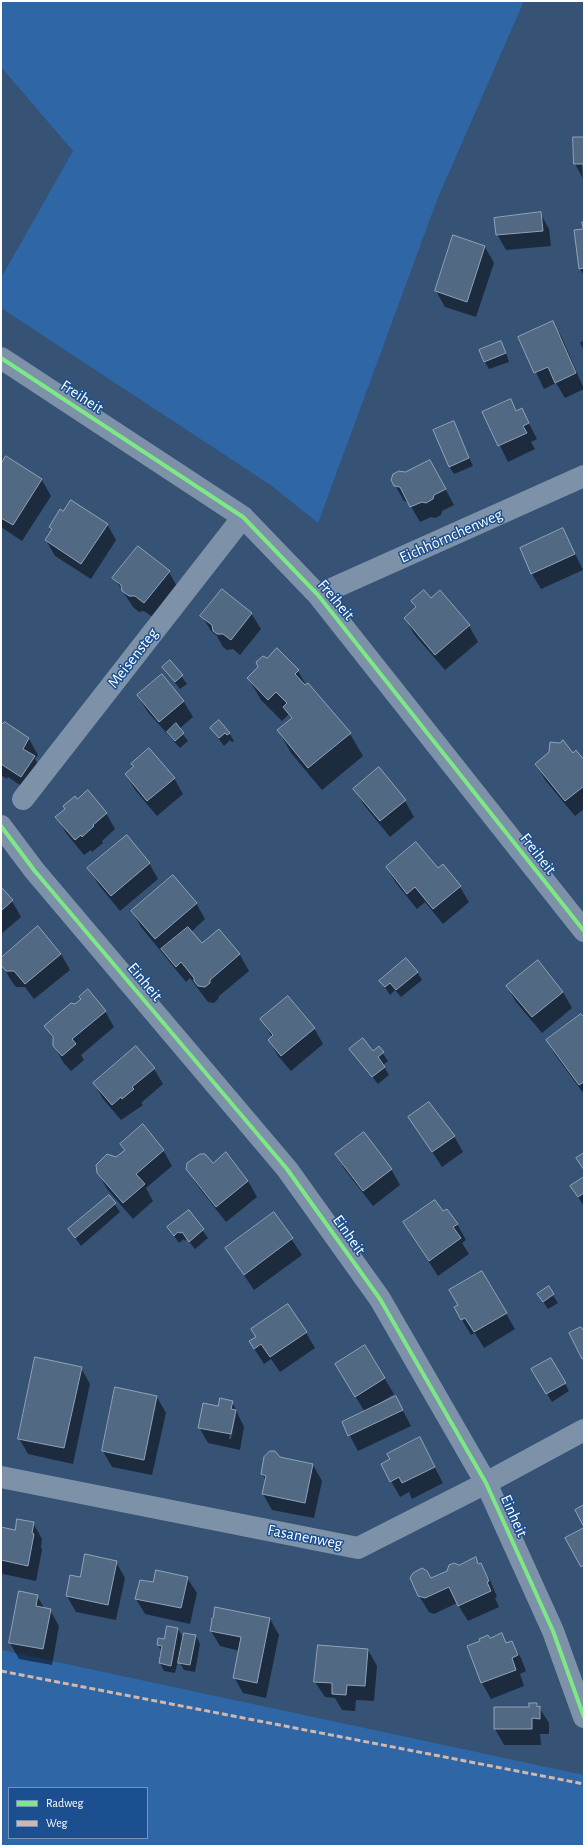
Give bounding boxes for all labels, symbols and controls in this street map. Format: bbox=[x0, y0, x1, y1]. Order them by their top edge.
street label: Freiheit bbox=[57, 376, 107, 418]
street label: Eichhörnchenweg bbox=[396, 505, 506, 567]
street label: Freiheit bbox=[313, 576, 359, 624]
street label: Meisensteg bbox=[104, 624, 162, 692]
street label: Freiheit bbox=[516, 829, 560, 879]
street label: Einheit bbox=[123, 959, 167, 1005]
street label: Einheit bbox=[328, 1211, 370, 1259]
street label: Einheit bbox=[496, 1492, 532, 1540]
street label: Fasanenweg bbox=[266, 1520, 344, 1554]
legend bbox=[8, 1787, 148, 1839]
text: Radweg bbox=[46, 1797, 83, 1809]
text: Weg bbox=[46, 1817, 67, 1829]

